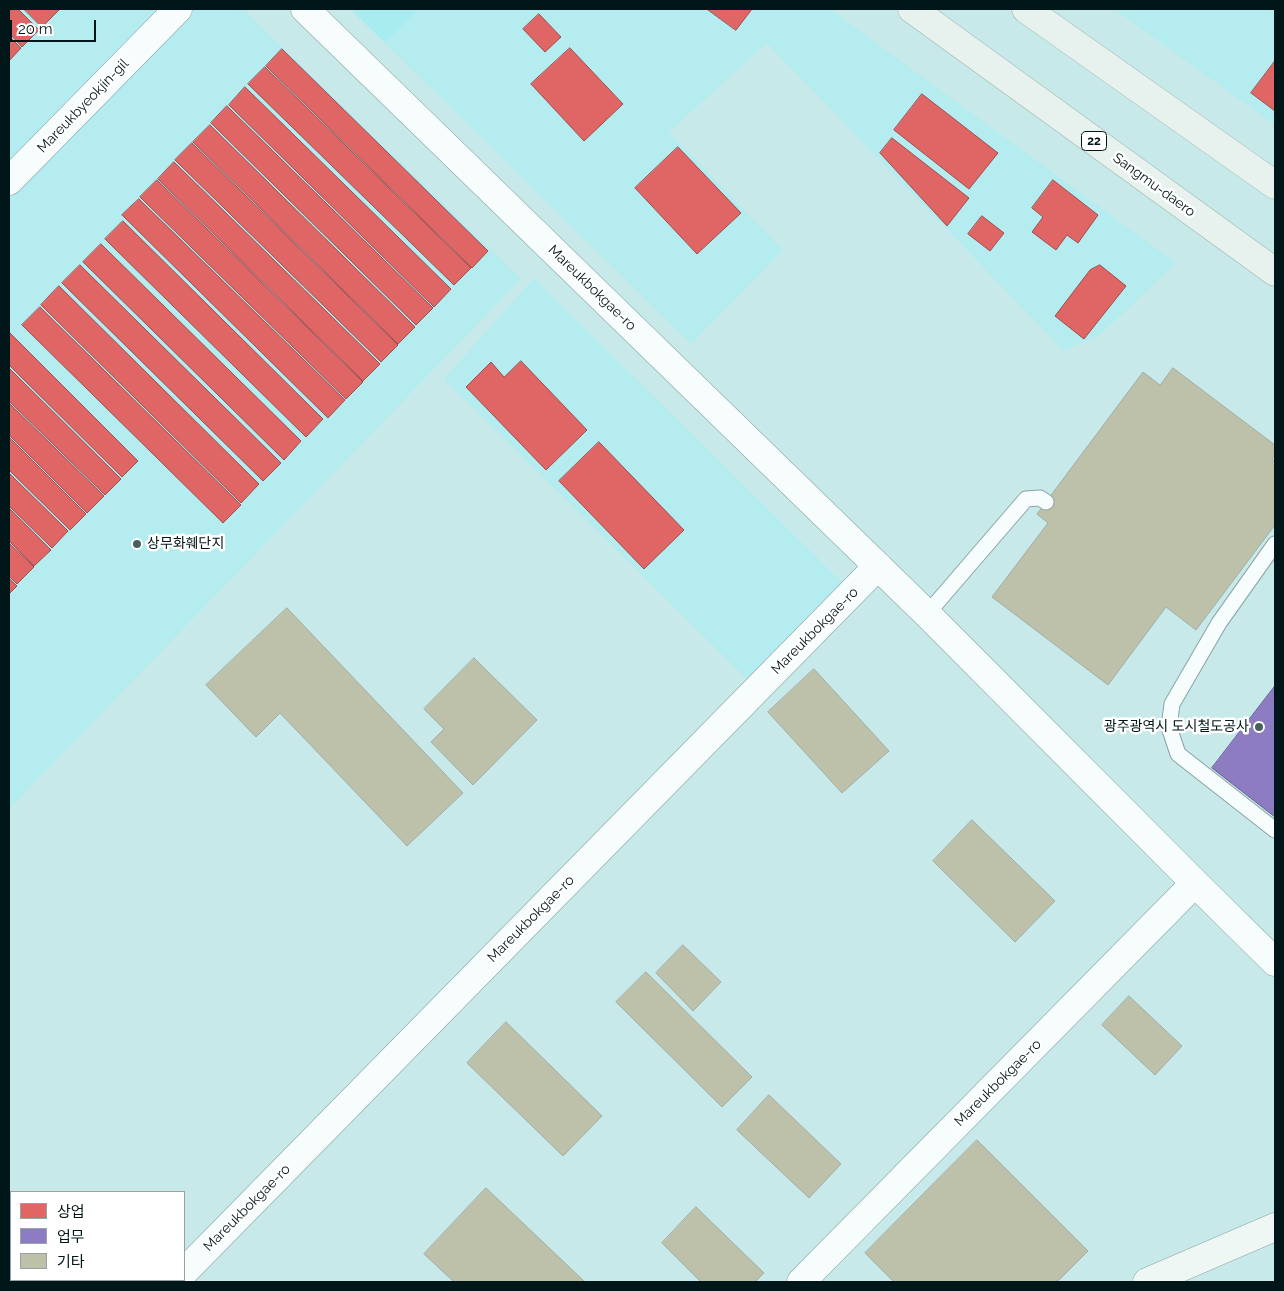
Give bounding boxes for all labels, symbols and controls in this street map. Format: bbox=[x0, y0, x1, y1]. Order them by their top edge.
scale bar bbox=[12, 10, 99, 42]
text: 20 m bbox=[18, 20, 53, 38]
street label: Mareukbyeokjin-gil bbox=[34, 56, 132, 156]
road number: 22 bbox=[1082, 132, 1106, 150]
street label: Sangmu-daero bbox=[1110, 150, 1198, 220]
street label: Mareukbokgae-ro bbox=[544, 242, 640, 334]
place label: 상무화훼단지 bbox=[147, 536, 224, 552]
marker: 상무화훼단지 bbox=[131, 538, 143, 550]
street label: Mareukbokgae-ro bbox=[768, 584, 862, 678]
place label: 광주광역시 도시철도공사 bbox=[1104, 719, 1249, 735]
marker: 광주광역시 도시철도공사 bbox=[1253, 721, 1265, 733]
street label: Mareukbokgae-ro bbox=[484, 872, 578, 966]
street label: Mareukbokgae-ro bbox=[951, 1036, 1045, 1130]
street label: Mareukbokgae-ro bbox=[200, 1161, 294, 1255]
legend bbox=[10, 1191, 185, 1281]
text: 상업 bbox=[57, 1203, 85, 1221]
text: 업무 bbox=[57, 1228, 85, 1246]
text: 기타 bbox=[57, 1253, 85, 1271]

